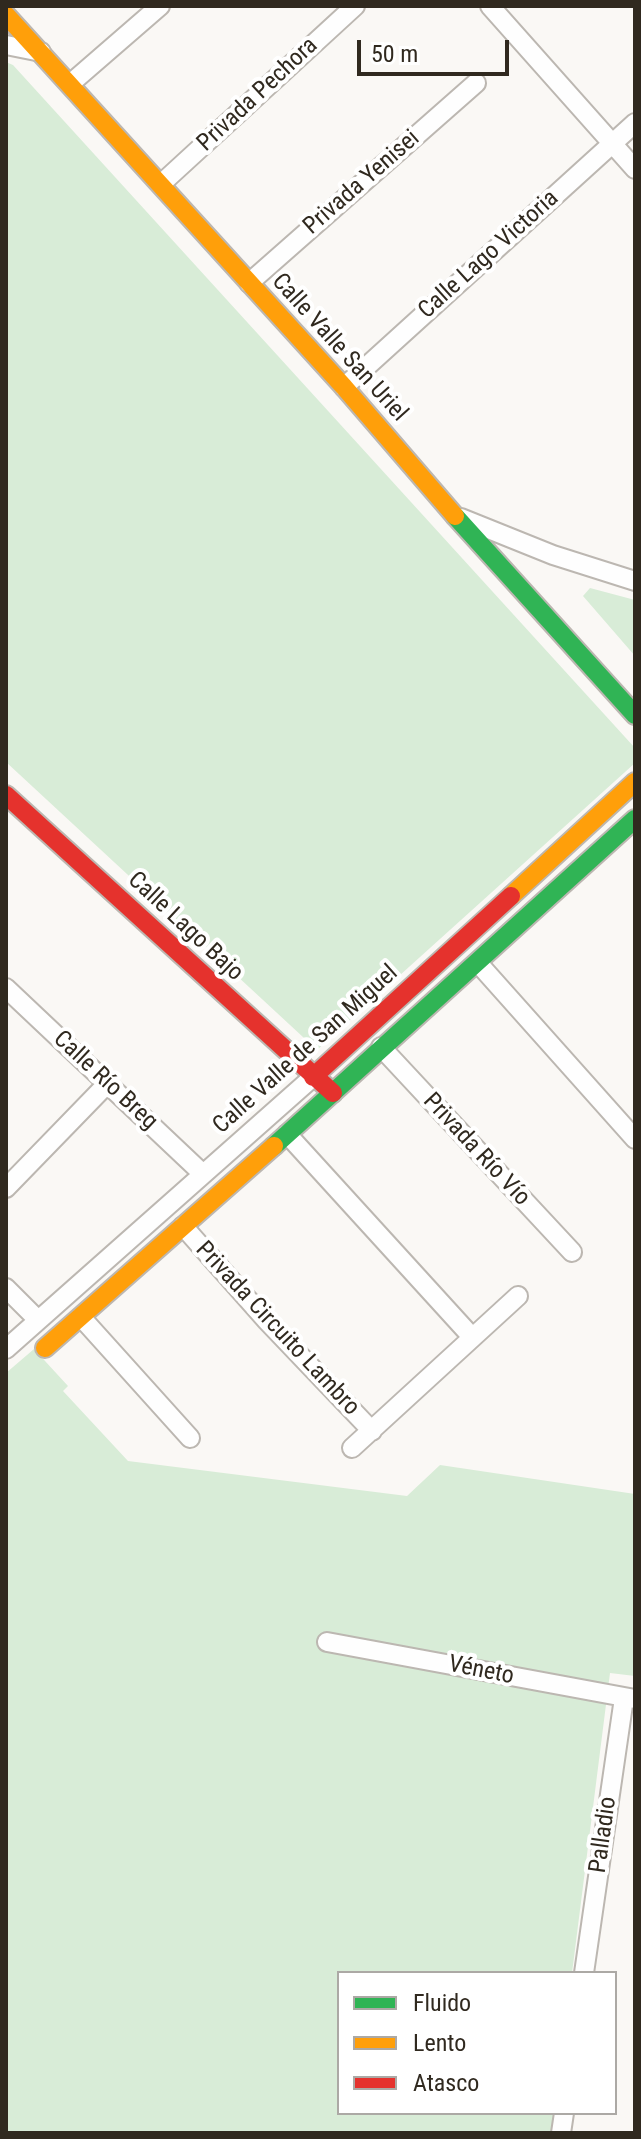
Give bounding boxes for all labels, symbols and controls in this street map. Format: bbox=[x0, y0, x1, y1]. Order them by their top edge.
scale bar bbox=[361, 24, 513, 74]
street label: Privada Pechora bbox=[192, 32, 324, 158]
text: 50 m bbox=[371, 40, 418, 68]
street label: Privada Yenisei bbox=[298, 125, 426, 241]
street label: Calle Lago Victoria bbox=[413, 185, 565, 325]
street label: Calle Valle San Uriel bbox=[265, 268, 413, 428]
street label: Calle Lago Bajo bbox=[121, 866, 249, 988]
street label: Calle Valle de San Miguel bbox=[208, 959, 404, 1141]
street label: Calle Río Breg bbox=[47, 1025, 163, 1137]
street label: Privada Río Vío bbox=[416, 1088, 536, 1212]
street label: Privada Circuito Lambro bbox=[189, 1236, 365, 1422]
street label: Véneto bbox=[446, 1651, 516, 1691]
street label: Palladio bbox=[584, 1795, 624, 1875]
legend bbox=[337, 1971, 617, 2115]
text: Fluido bbox=[413, 1989, 471, 2017]
text: Lento bbox=[413, 2029, 466, 2057]
text: Atasco bbox=[413, 2069, 479, 2097]

